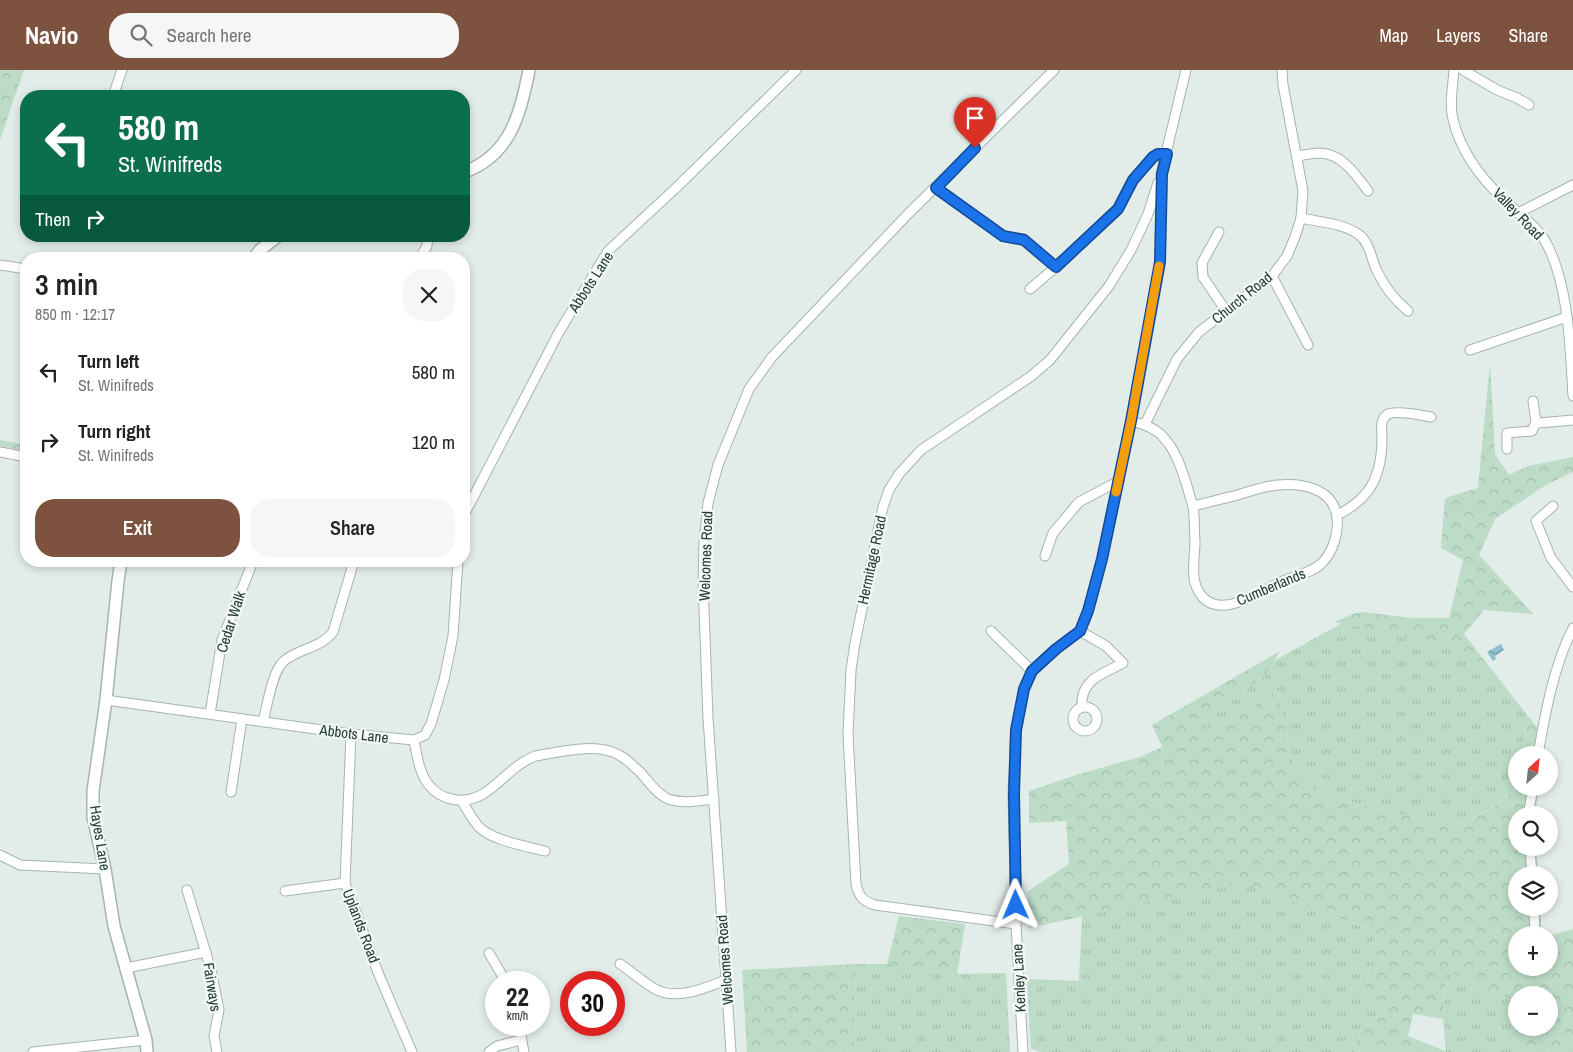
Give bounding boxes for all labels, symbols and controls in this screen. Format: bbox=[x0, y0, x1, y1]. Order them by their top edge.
search box bbox=[109, 13, 459, 58]
text: Navio bbox=[25, 19, 79, 51]
icon: search bbox=[127, 21, 155, 49]
text: Search here bbox=[167, 22, 251, 48]
text: Map bbox=[1380, 23, 1408, 48]
text: Layers bbox=[1436, 23, 1481, 48]
text: Share bbox=[1509, 23, 1548, 48]
pin bbox=[954, 97, 996, 148]
text: 580 m bbox=[118, 104, 199, 151]
icon: arrive bbox=[961, 104, 989, 132]
icon: left bbox=[35, 110, 100, 175]
text: St. Winifreds bbox=[118, 149, 222, 179]
street label: Valley Road bbox=[1488, 183, 1549, 244]
icon: right bbox=[81, 205, 109, 233]
text: Then bbox=[35, 206, 71, 232]
street label: Abbots Lane bbox=[562, 247, 618, 317]
text: 3 min bbox=[35, 264, 98, 304]
street label: Church Road bbox=[1207, 267, 1276, 329]
button: close bbox=[403, 269, 455, 321]
text: 850 m · 12:17 bbox=[35, 303, 115, 325]
text: Turn left bbox=[78, 348, 139, 374]
icon: left bbox=[35, 358, 63, 386]
text: 580 m bbox=[412, 359, 455, 385]
text: St. Winifreds bbox=[78, 374, 154, 396]
text: Turn right bbox=[78, 418, 150, 444]
icon: right bbox=[35, 428, 63, 456]
text: 120 m bbox=[412, 429, 455, 455]
text: St. Winifreds bbox=[78, 444, 154, 466]
button: Exit bbox=[35, 499, 240, 557]
button: Share bbox=[250, 499, 455, 557]
street label: Welcomes Road bbox=[693, 511, 718, 601]
street label: Hermitage Road bbox=[852, 514, 891, 606]
street label: Cumberlands bbox=[1233, 563, 1309, 610]
street label: Cedar Walk bbox=[211, 587, 251, 655]
street label: Abbots Lane bbox=[318, 719, 390, 748]
north arrow bbox=[1508, 746, 1558, 796]
map controls bbox=[1508, 746, 1558, 1036]
street label: Hayes Lane bbox=[85, 804, 116, 872]
button: search bbox=[1508, 806, 1558, 856]
button: layers bbox=[1508, 866, 1558, 916]
position arrow bbox=[989, 878, 1041, 930]
street label: Uplands Road bbox=[338, 886, 385, 966]
street label: Welcomes Road bbox=[711, 914, 738, 1006]
button: + bbox=[1508, 926, 1558, 976]
street label: Kenley Lane bbox=[1006, 943, 1031, 1013]
street label: Fairways bbox=[198, 961, 227, 1013]
speed limit sign: 30 bbox=[560, 971, 625, 1036]
text: 22 bbox=[506, 980, 529, 1014]
button: − bbox=[1508, 986, 1558, 1036]
text: km/h bbox=[507, 1008, 528, 1024]

